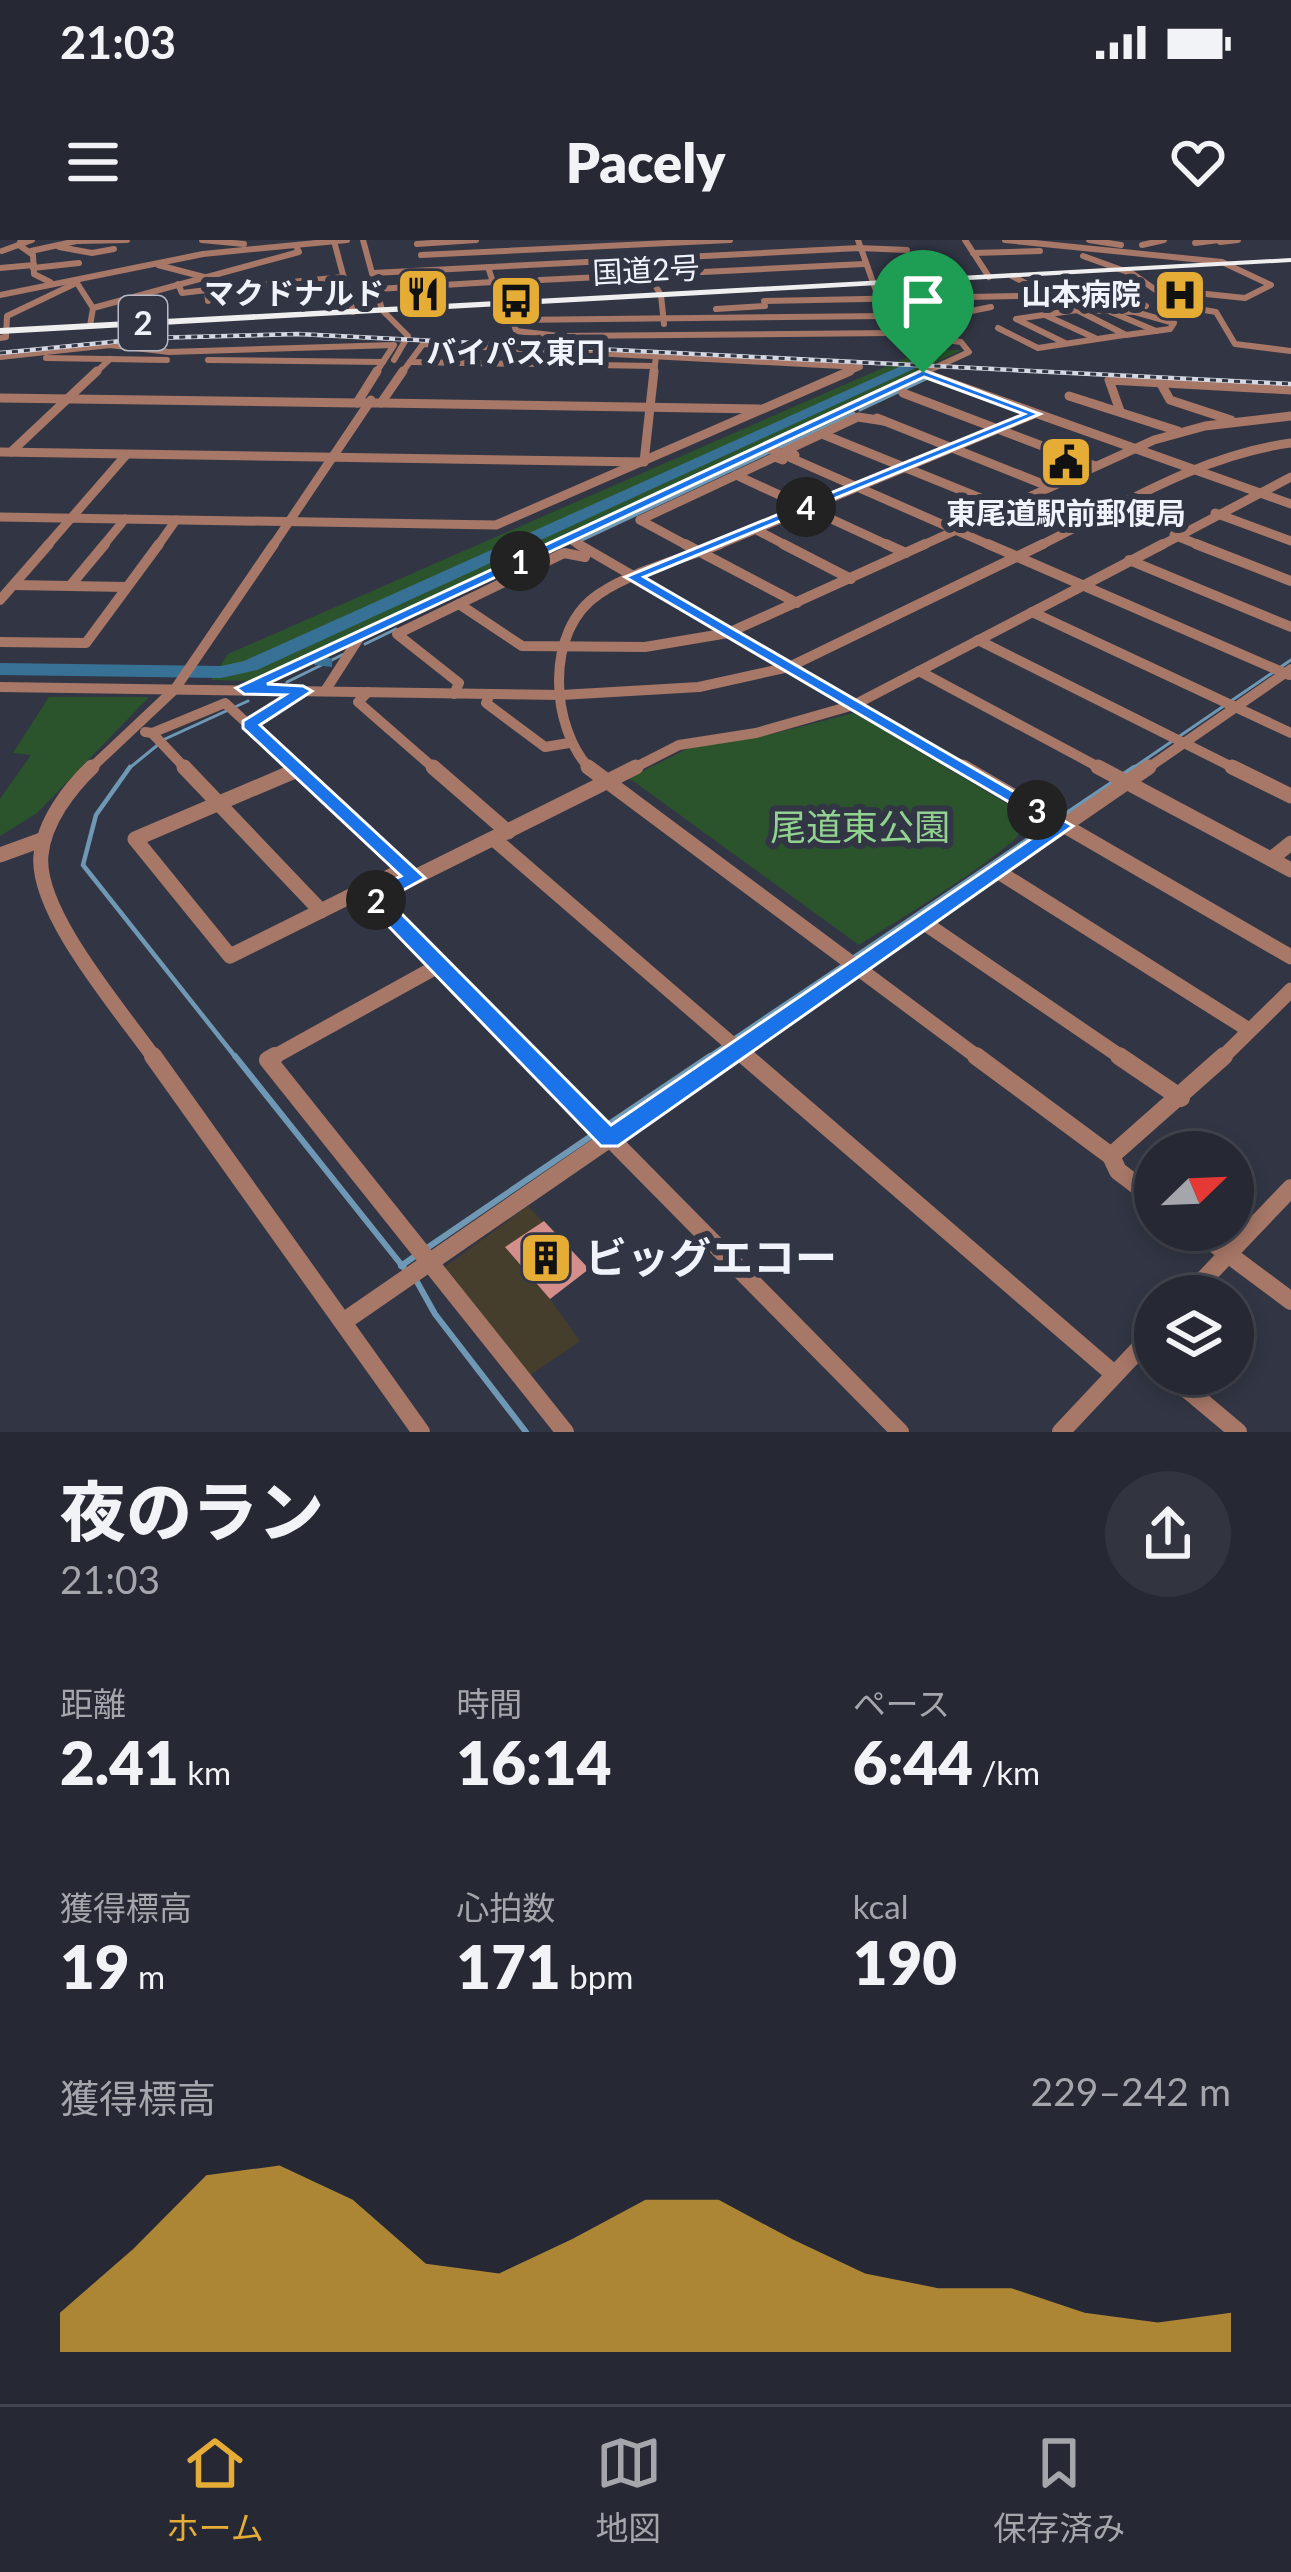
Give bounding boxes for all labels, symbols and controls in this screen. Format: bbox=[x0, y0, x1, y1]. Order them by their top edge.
text: 21:03 bbox=[60, 15, 176, 69]
icon: menu bbox=[60, 129, 126, 195]
icon: heart bbox=[1165, 129, 1231, 195]
text: Pacely bbox=[566, 130, 725, 195]
street label: 国道2号 bbox=[591, 248, 700, 290]
pin bbox=[872, 250, 974, 373]
restaurant icon: マクドナルド bbox=[395, 266, 451, 322]
hospital icon: 山本病院 bbox=[1152, 267, 1208, 323]
icon: arrive bbox=[890, 268, 956, 334]
bus stop icon: バイパス東口 bbox=[488, 273, 544, 329]
place label: マクドナルド bbox=[204, 274, 384, 310]
place label: 山本病院 bbox=[1021, 275, 1141, 311]
road number: 2 bbox=[119, 296, 167, 350]
place label: バイパス東口 bbox=[426, 333, 606, 369]
public building icon: 東尾道駅前郵便局 bbox=[1038, 434, 1094, 490]
pin: 4 bbox=[776, 477, 836, 537]
text: 4 bbox=[796, 487, 816, 527]
place label: 東尾道駅前郵便局 bbox=[946, 494, 1186, 530]
pin: 1 bbox=[490, 531, 550, 591]
text: 1 bbox=[510, 541, 530, 581]
pin: 3 bbox=[1007, 780, 1067, 840]
text: 3 bbox=[1027, 790, 1047, 830]
park label: 尾道東公園 bbox=[770, 804, 950, 848]
pin: 2 bbox=[346, 870, 406, 930]
text: 2 bbox=[366, 880, 386, 920]
north arrow bbox=[1134, 1131, 1254, 1251]
map controls bbox=[1134, 1131, 1254, 1395]
building icon: ビッグエコー bbox=[518, 1230, 574, 1286]
place label: ビッグエコー bbox=[585, 1232, 837, 1282]
button: layers bbox=[1134, 1275, 1254, 1395]
text: 夜のラン bbox=[60, 1471, 324, 1550]
button: share bbox=[1105, 1471, 1231, 1597]
text: 21:03 bbox=[60, 1556, 160, 1602]
text: 距離 bbox=[60, 1683, 126, 1723]
text: 時間 bbox=[456, 1683, 522, 1723]
text: ペース bbox=[853, 1683, 950, 1723]
text: 2.41 bbox=[60, 1726, 179, 1798]
text: 16:14 bbox=[456, 1726, 611, 1798]
text: 6:44 bbox=[853, 1726, 973, 1798]
text: km bbox=[179, 1752, 231, 1792]
text: /km bbox=[973, 1752, 1040, 1792]
text: kcal bbox=[853, 1886, 908, 1926]
text: 獲得標高 bbox=[60, 1887, 192, 1927]
text: 心拍数 bbox=[456, 1887, 555, 1927]
text: 190 bbox=[853, 1926, 957, 1998]
text: 19 bbox=[60, 1930, 130, 2002]
text: 171 bbox=[456, 1930, 561, 2002]
text: m bbox=[130, 1956, 165, 1996]
text: bpm bbox=[561, 1956, 633, 1996]
text: 229–242 m bbox=[1031, 2068, 1231, 2114]
text: 獲得標高 bbox=[60, 2075, 216, 2121]
tab: ホーム bbox=[166, 2430, 264, 2550]
tab: 地図 bbox=[596, 2430, 662, 2550]
tab: 保存済み bbox=[993, 2430, 1125, 2550]

